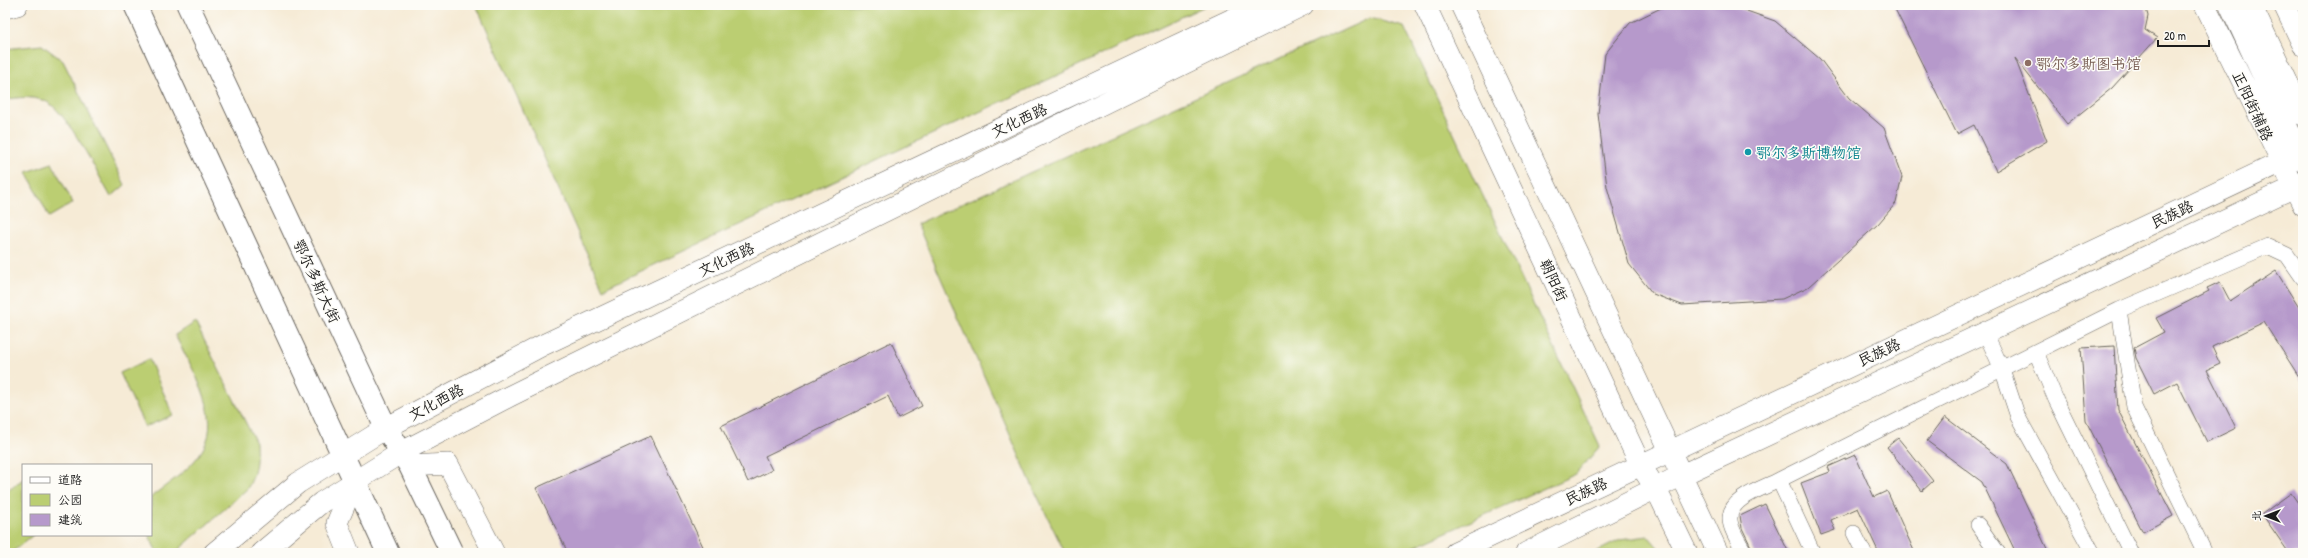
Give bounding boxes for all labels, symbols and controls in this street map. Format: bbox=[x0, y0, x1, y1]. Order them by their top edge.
scale bar bbox=[2158, 22, 2209, 48]
text: 20 m bbox=[2164, 27, 2186, 44]
place label: 鄂尔多斯图书馆 bbox=[2036, 53, 2141, 74]
marker: 鄂尔多斯图书馆 bbox=[2023, 58, 2033, 68]
street label: 正阳街辅路 bbox=[2228, 68, 2278, 144]
street label: 文化西路 bbox=[987, 98, 1051, 142]
place label: 鄂尔多斯博物馆 bbox=[1756, 142, 1861, 163]
marker: 鄂尔多斯博物馆 bbox=[1743, 147, 1753, 157]
street label: 民族路 bbox=[2147, 195, 2197, 233]
street label: 鄂尔多斯大街 bbox=[288, 236, 346, 326]
street label: 文化西路 bbox=[694, 237, 758, 281]
street label: 朝阳街 bbox=[1535, 255, 1573, 305]
street label: 民族路 bbox=[1854, 333, 1904, 371]
street label: 文化西路 bbox=[405, 379, 467, 425]
legend bbox=[22, 464, 152, 536]
text: 道路 bbox=[58, 471, 82, 488]
street label: 民族路 bbox=[1561, 472, 1611, 510]
text: 公园 bbox=[58, 491, 82, 508]
north arrow bbox=[2246, 496, 2286, 536]
text: 建筑 bbox=[58, 511, 82, 528]
text: 北 bbox=[2249, 511, 2263, 522]

